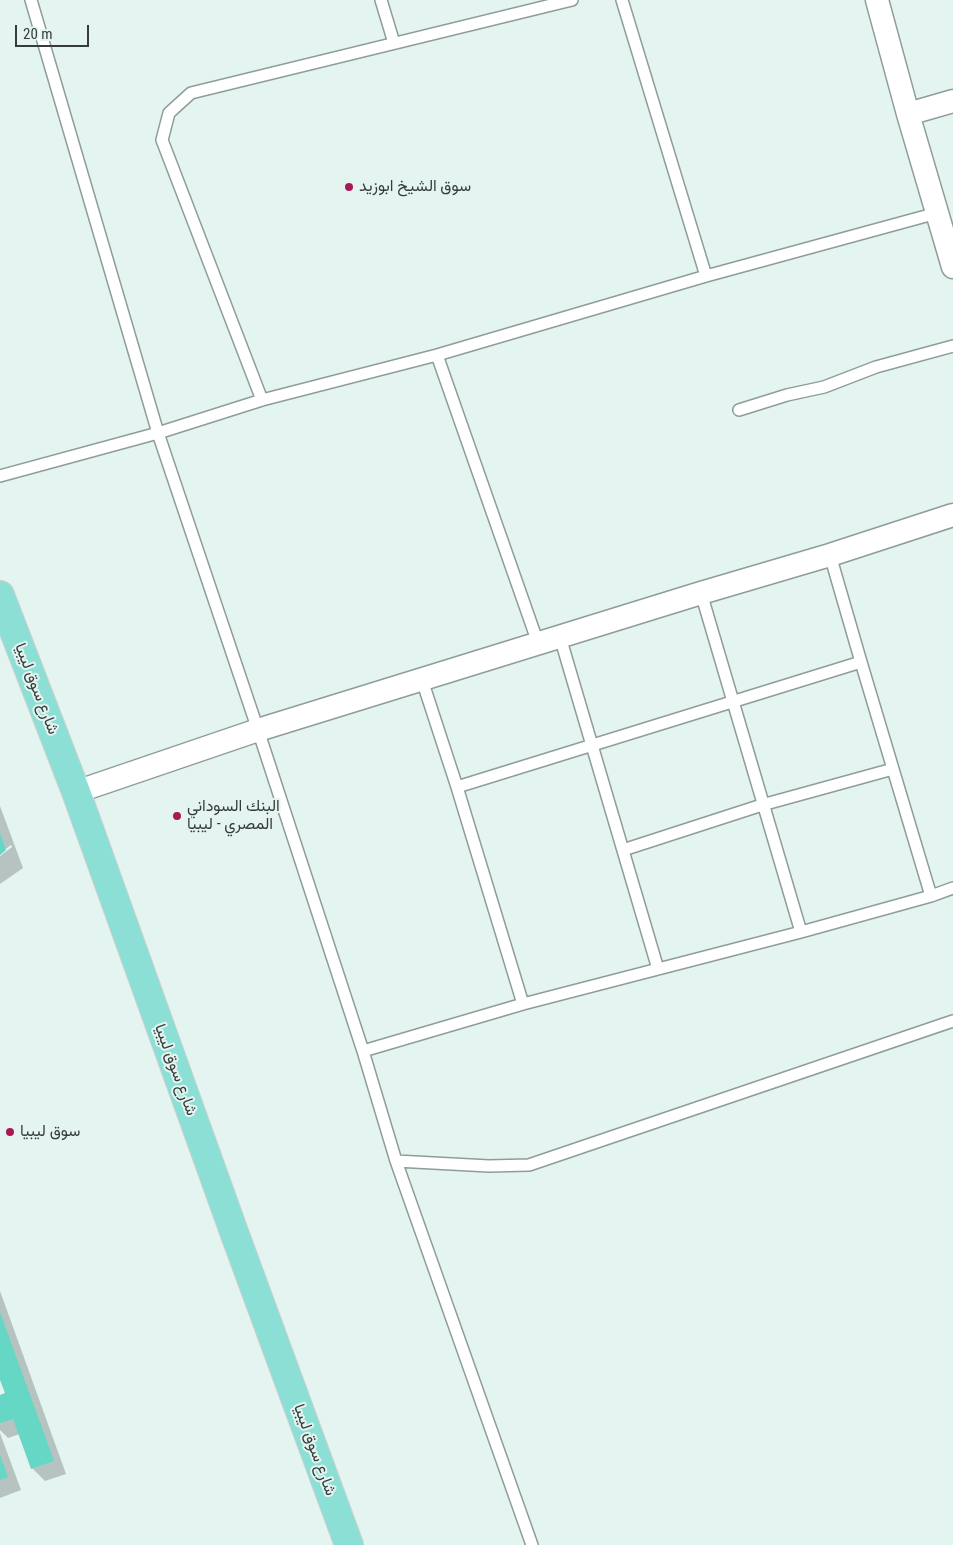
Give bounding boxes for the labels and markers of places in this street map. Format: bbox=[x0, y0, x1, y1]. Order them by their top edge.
place label: سوق الشيخ ابوزيد bbox=[359, 177, 471, 197]
marker: سوق الشيخ ابوزيد bbox=[343, 181, 355, 193]
place label: البنك السوداني المصري - ليبيا bbox=[187, 797, 280, 835]
marker: البنك السوداني المصري - ليبيا bbox=[171, 810, 183, 822]
place label: سوق ليبيا bbox=[20, 1122, 80, 1142]
marker: سوق ليبيا bbox=[4, 1126, 16, 1138]

